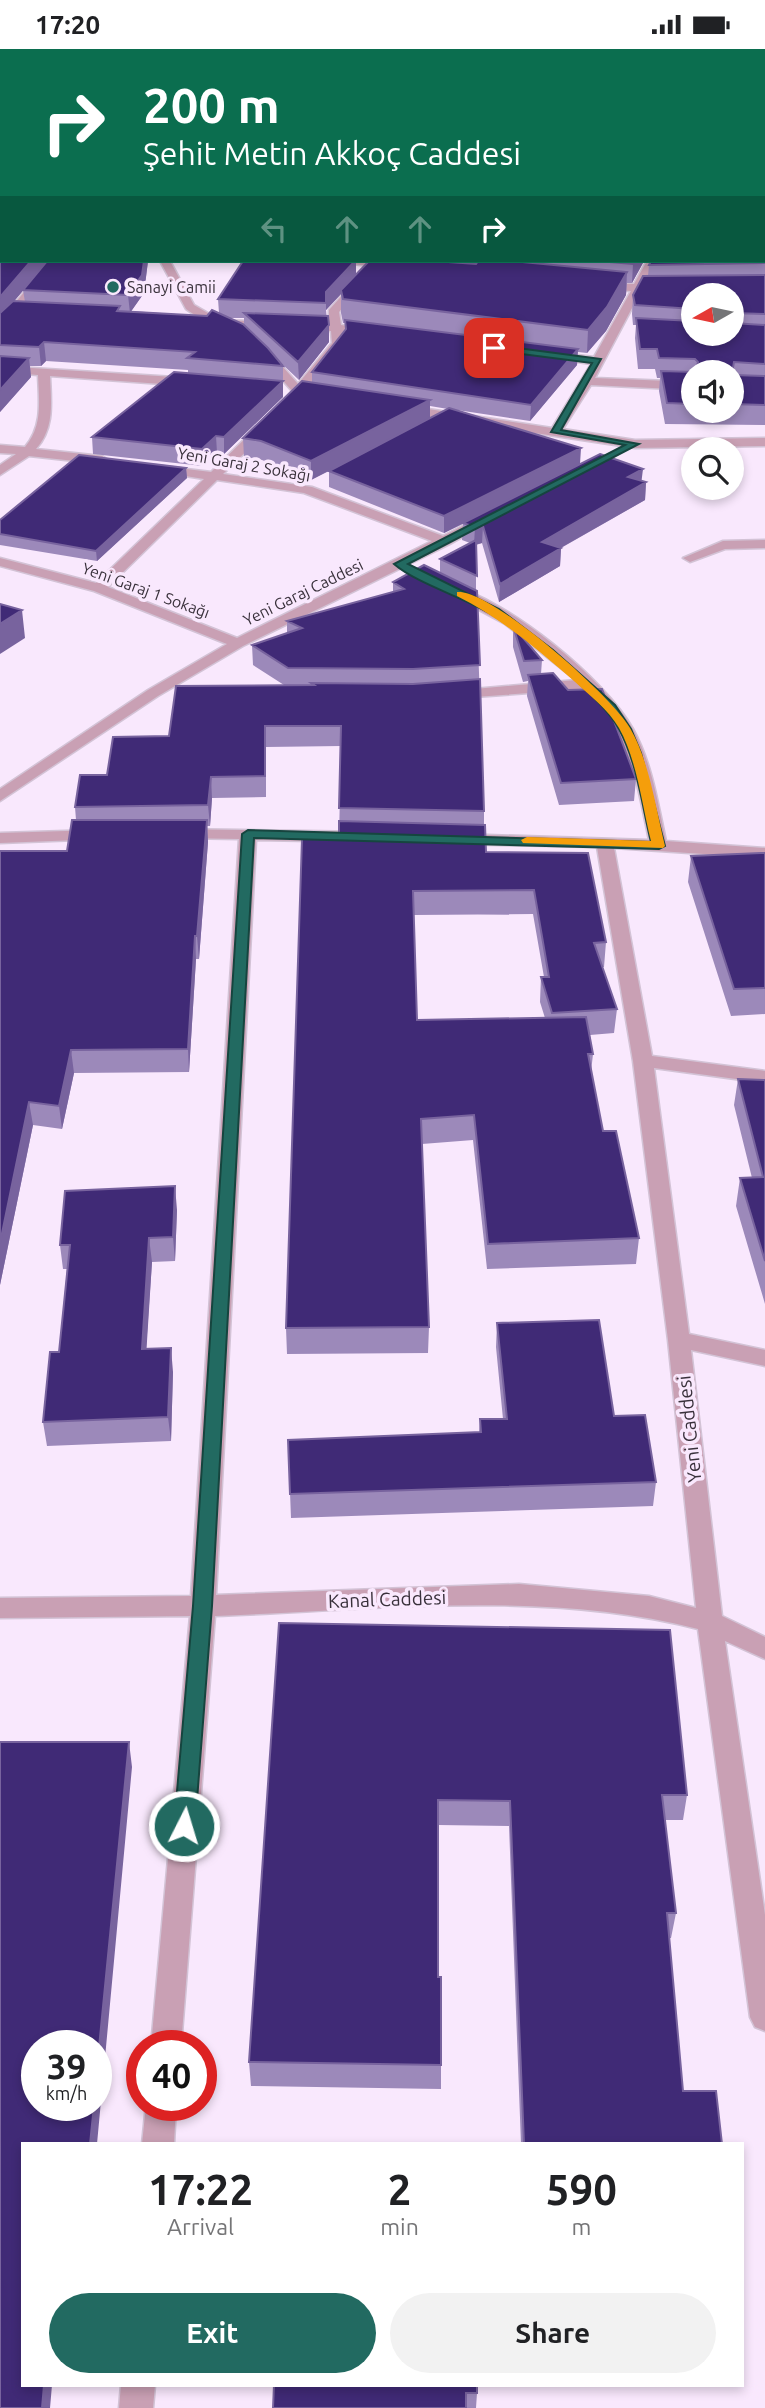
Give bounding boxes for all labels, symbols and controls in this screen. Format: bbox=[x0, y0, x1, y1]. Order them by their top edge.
text: 17:20 bbox=[35, 10, 100, 39]
icon: right bbox=[28, 77, 119, 168]
text: 200 m bbox=[143, 77, 280, 132]
text: Şehit Metin Akkoç Caddesi bbox=[143, 135, 521, 171]
icon: left bbox=[255, 210, 293, 248]
icon: ahead bbox=[328, 210, 366, 248]
icon: ahead bbox=[401, 210, 439, 248]
icon: right bbox=[474, 210, 512, 248]
place label: Sanayi Camii bbox=[127, 278, 216, 296]
marker: Sanayi Camii bbox=[105, 279, 121, 295]
north arrow bbox=[681, 283, 744, 347]
map controls bbox=[681, 283, 744, 500]
pin bbox=[464, 318, 524, 378]
icon: arrive bbox=[475, 329, 513, 367]
button: sound bbox=[681, 360, 744, 423]
button: search bbox=[681, 437, 744, 500]
street label: Yeni Garaj 2 Sokağı bbox=[176, 443, 312, 485]
street label: Yeni Garaj Caddesi bbox=[240, 555, 366, 629]
street label: Yeni Garaj 1 Sokağı bbox=[80, 559, 212, 621]
street label: Yeni Caddesi bbox=[672, 1374, 706, 1484]
street label: Kanal Caddesi bbox=[328, 1586, 446, 1612]
position arrow bbox=[147, 1789, 221, 1863]
speed limit sign: 40 bbox=[126, 2030, 217, 2121]
text: 39 bbox=[47, 2046, 86, 2086]
text: km/h bbox=[46, 2083, 87, 2103]
text: 17:22 bbox=[148, 2166, 253, 2213]
text: 2 bbox=[388, 2166, 411, 2213]
text: 590 bbox=[546, 2166, 617, 2213]
text: Arrival bbox=[167, 2214, 234, 2239]
text: min bbox=[380, 2214, 419, 2239]
text: m bbox=[571, 2214, 591, 2239]
button: Exit bbox=[49, 2293, 376, 2373]
button: Share bbox=[390, 2293, 716, 2373]

